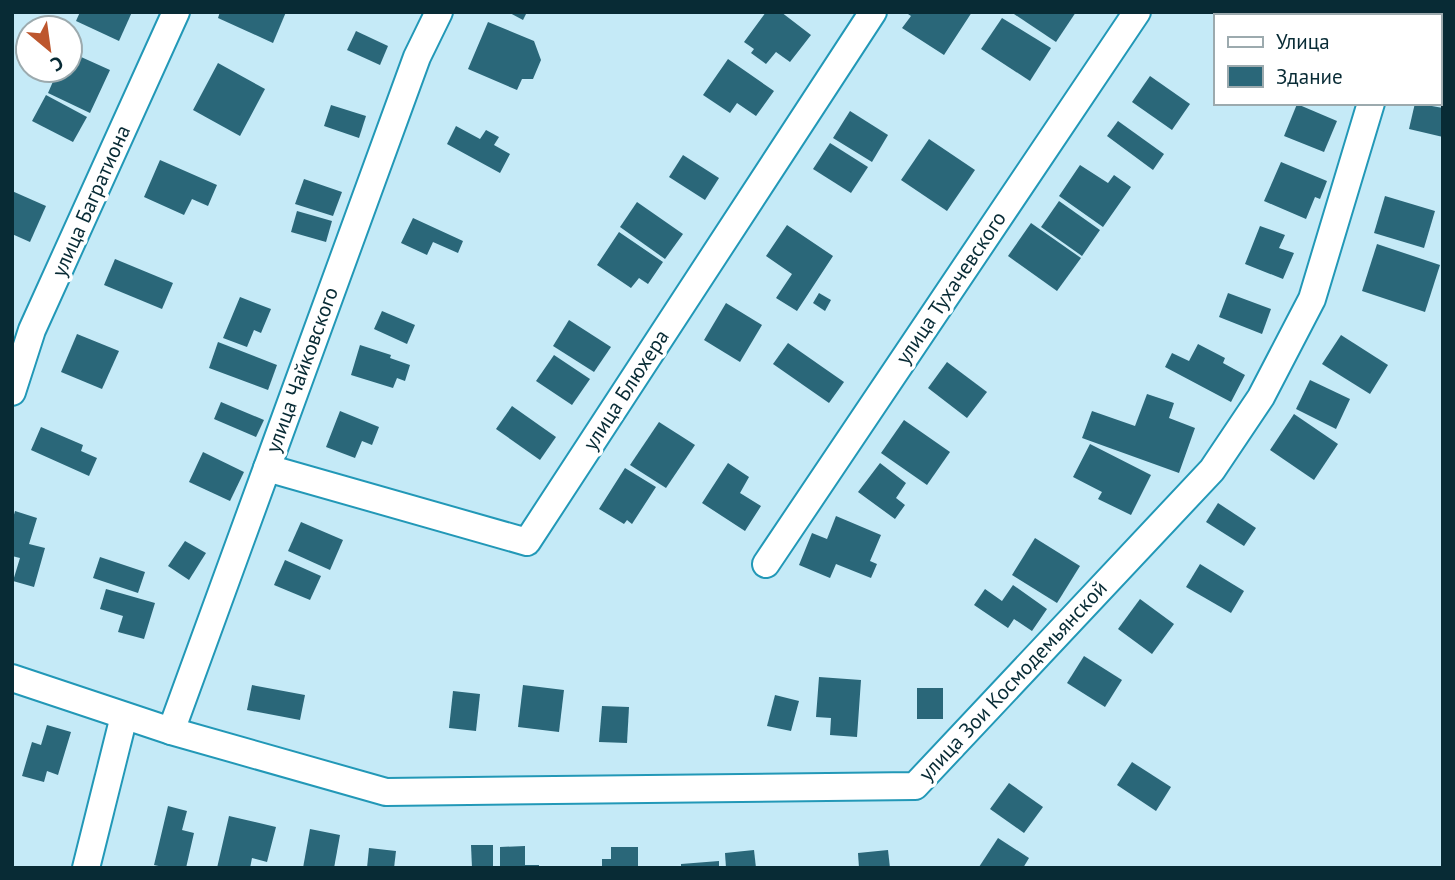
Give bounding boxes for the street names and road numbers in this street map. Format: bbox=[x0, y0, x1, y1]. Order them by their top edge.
street label: улица Багратиона bbox=[45, 121, 136, 281]
street label: улица Тухачевского bbox=[889, 206, 1012, 369]
street label: улица Чайковского bbox=[259, 283, 344, 456]
street label: улица Блюхера bbox=[577, 324, 675, 455]
street label: улица Зои Космодемьянской bbox=[913, 575, 1113, 786]

